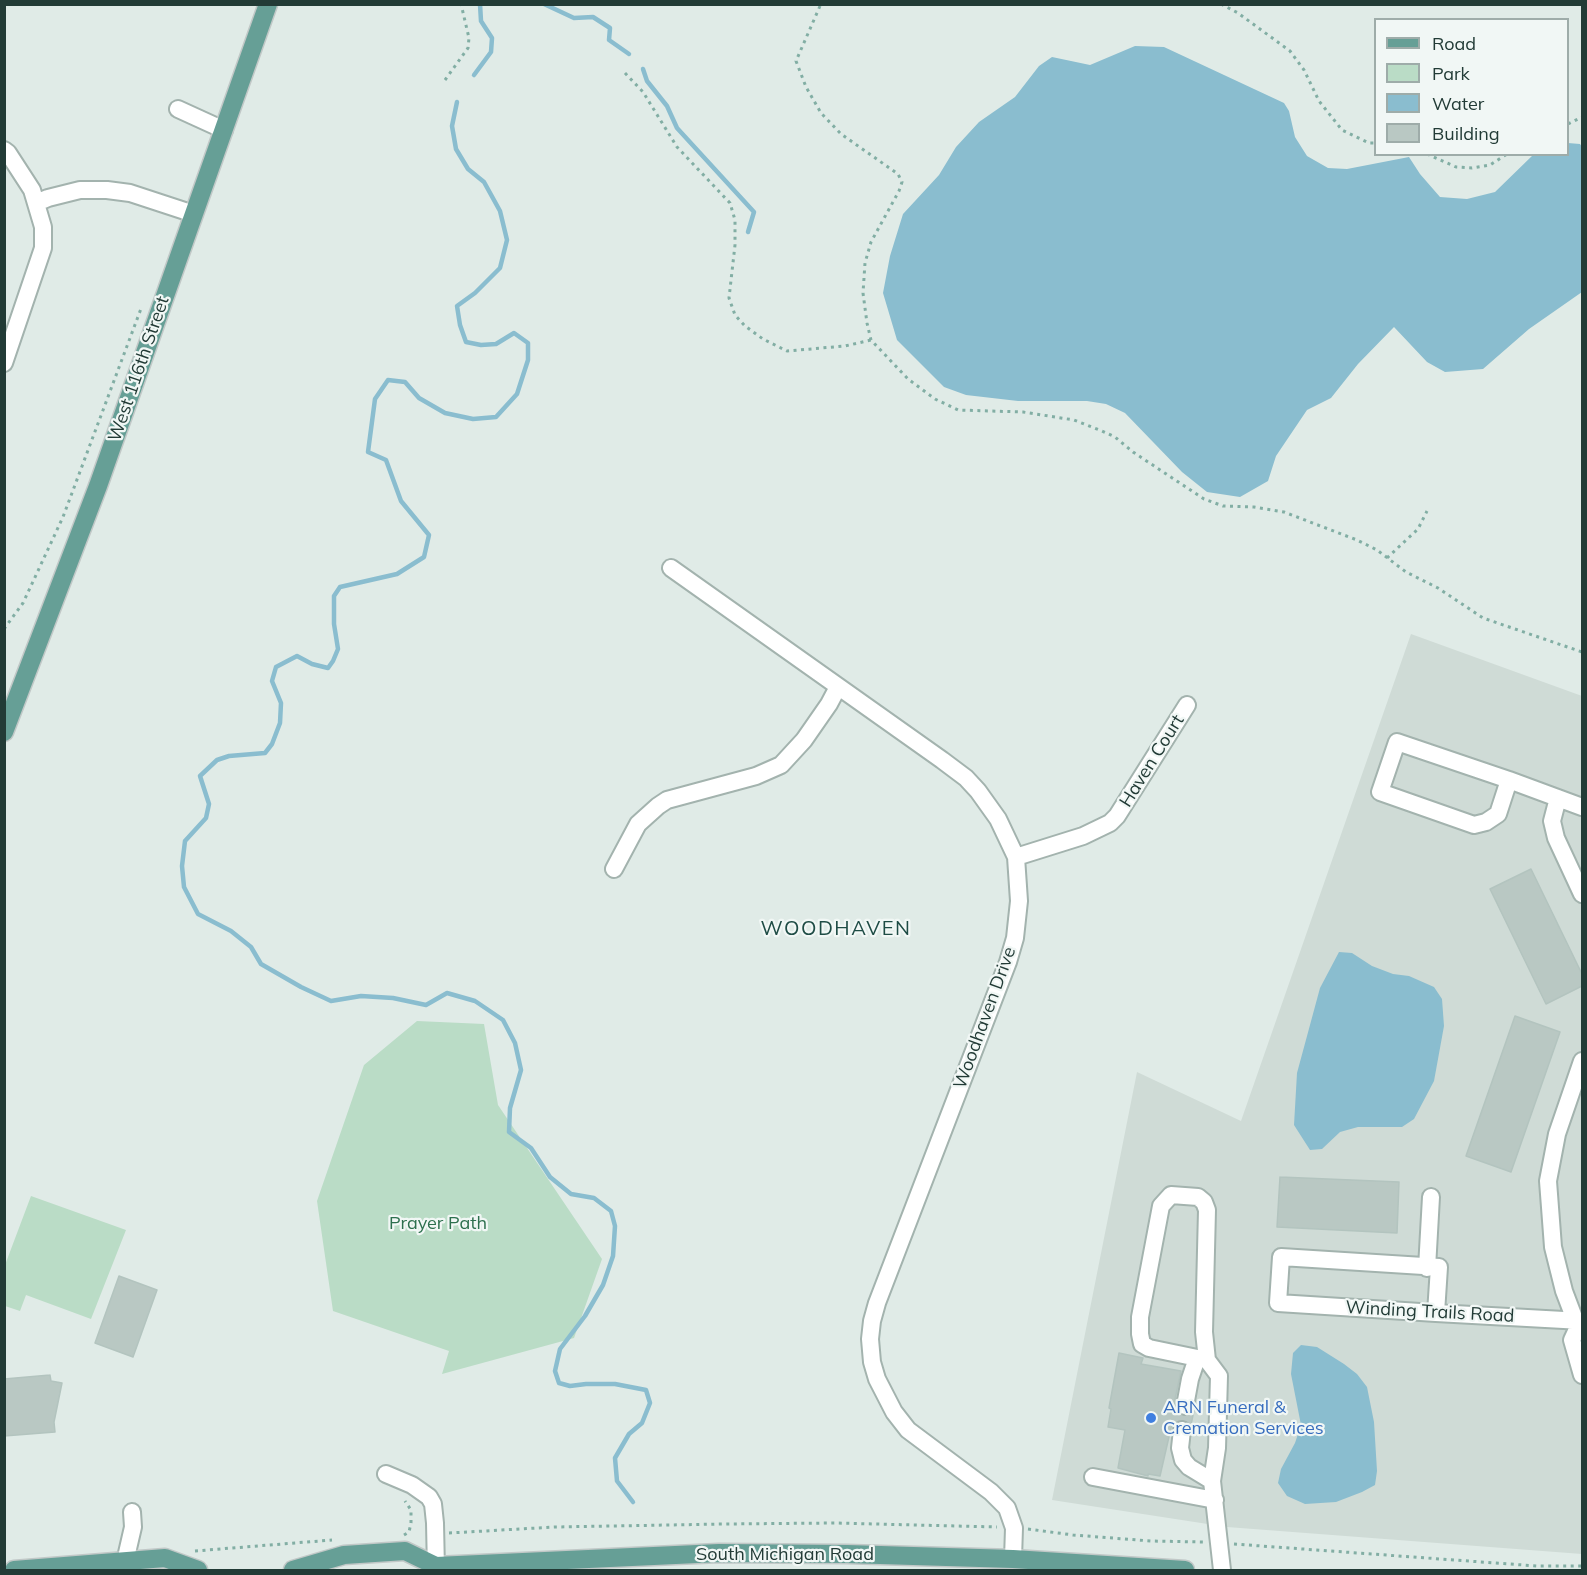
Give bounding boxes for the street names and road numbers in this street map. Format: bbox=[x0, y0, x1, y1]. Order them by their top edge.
street label: West 116th Street bbox=[104, 293, 174, 445]
street label: Haven Court bbox=[1115, 711, 1189, 811]
street label: Woodhaven Drive bbox=[949, 944, 1021, 1092]
street label: Winding Trails Road bbox=[1345, 1297, 1515, 1327]
street label: South Michigan Road bbox=[696, 1544, 874, 1566]

